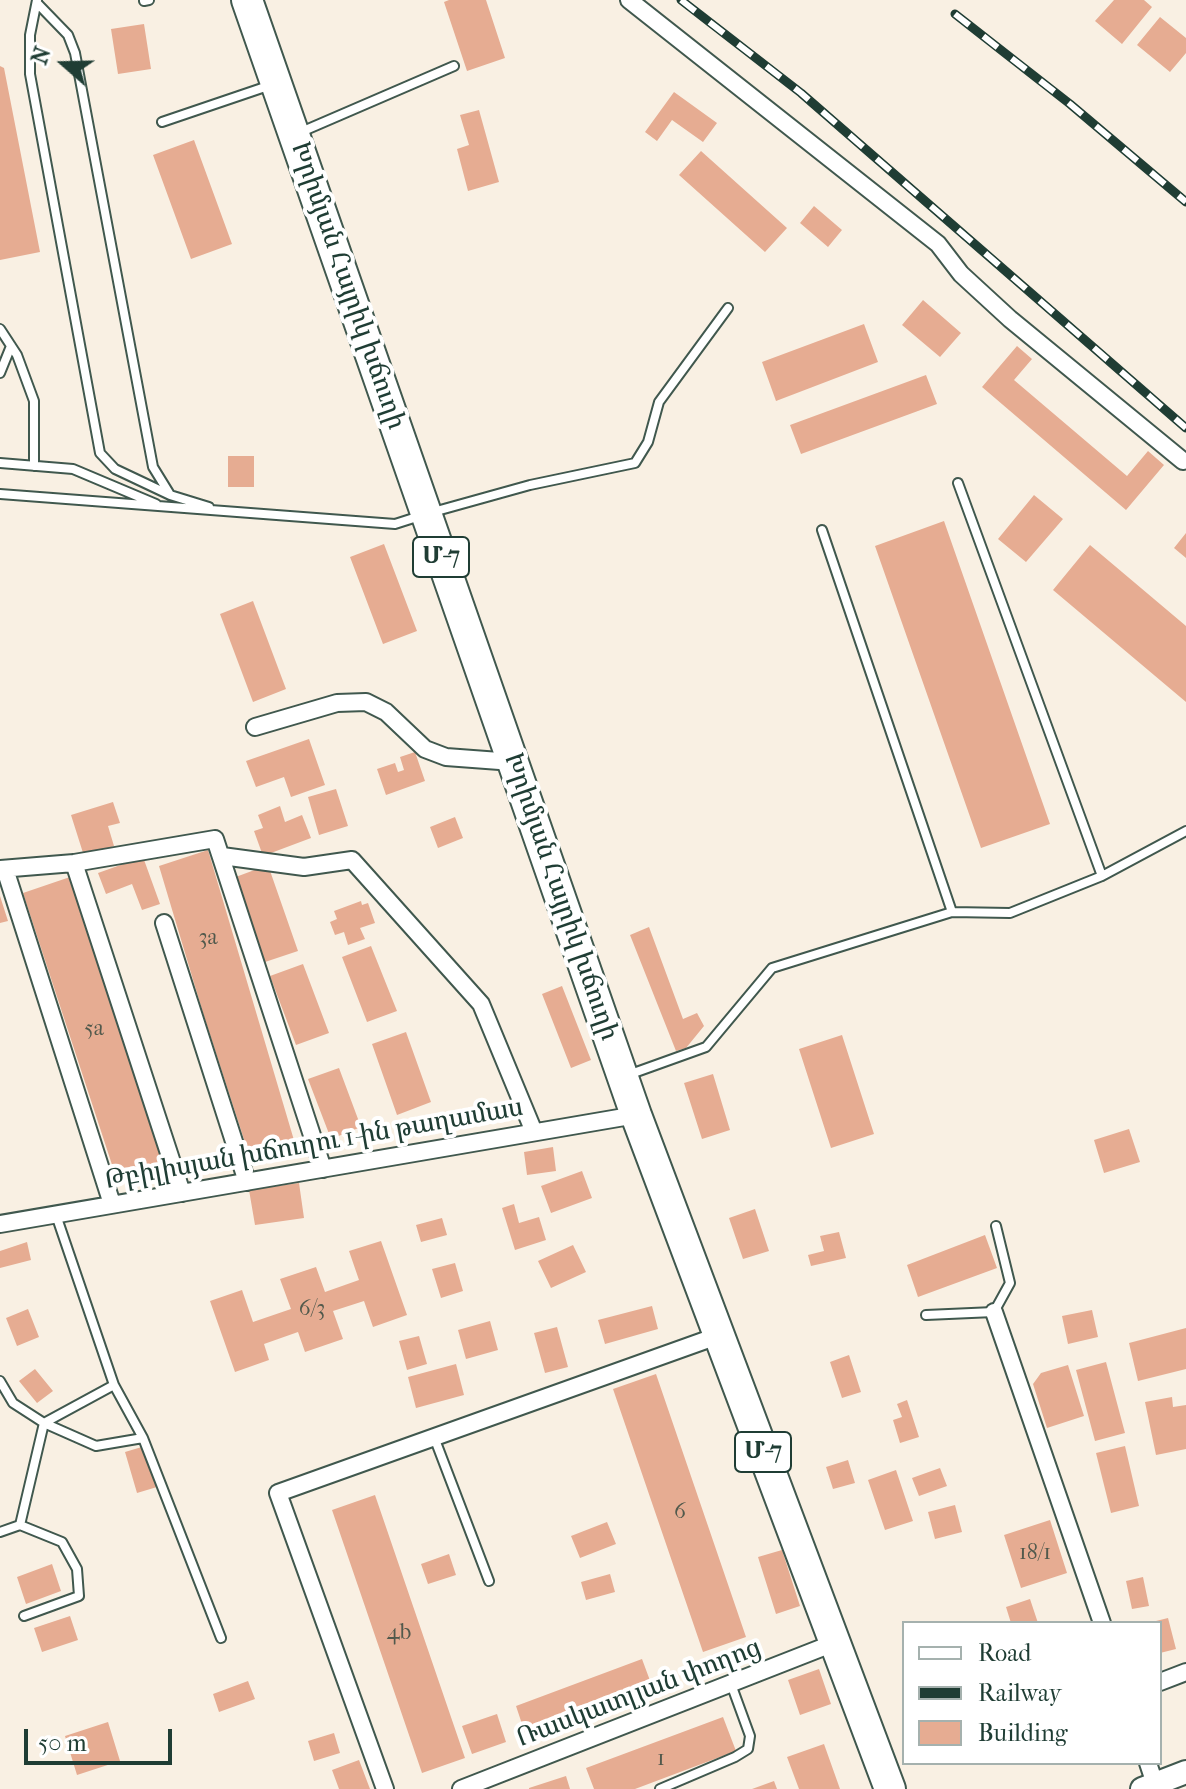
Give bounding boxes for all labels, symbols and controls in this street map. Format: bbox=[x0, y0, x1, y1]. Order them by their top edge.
north arrow bbox=[24, 24, 104, 104]
text: N bbox=[26, 44, 57, 68]
street label: Խրիմյան Հայրիկ խճուղի bbox=[283, 138, 411, 434]
road number: Մ-7 bbox=[413, 537, 469, 577]
street label: Խրիմյան Հայրիկ խճուղի bbox=[496, 749, 624, 1045]
house number: 3a bbox=[198, 926, 218, 952]
house number: 5a bbox=[84, 1017, 104, 1043]
street label: Թբիլիսյան խճուղու 1-ին թաղամաս bbox=[102, 1093, 526, 1197]
house number: 6/3 bbox=[299, 1297, 325, 1323]
road number: Մ-7 bbox=[735, 1432, 791, 1472]
house number: 6 bbox=[674, 1500, 686, 1526]
house number: 18/1 bbox=[1019, 1541, 1051, 1567]
house number: 4b bbox=[387, 1621, 411, 1647]
legend bbox=[902, 1621, 1162, 1765]
street label: Ռասկատլյան փողոց bbox=[512, 1633, 766, 1755]
text: Road bbox=[978, 1639, 1031, 1667]
text: Railway bbox=[978, 1679, 1061, 1707]
scale bar bbox=[28, 1713, 176, 1763]
text: Building bbox=[978, 1719, 1068, 1747]
text: 50 m bbox=[38, 1729, 87, 1757]
house number: 1 bbox=[657, 1747, 665, 1773]

